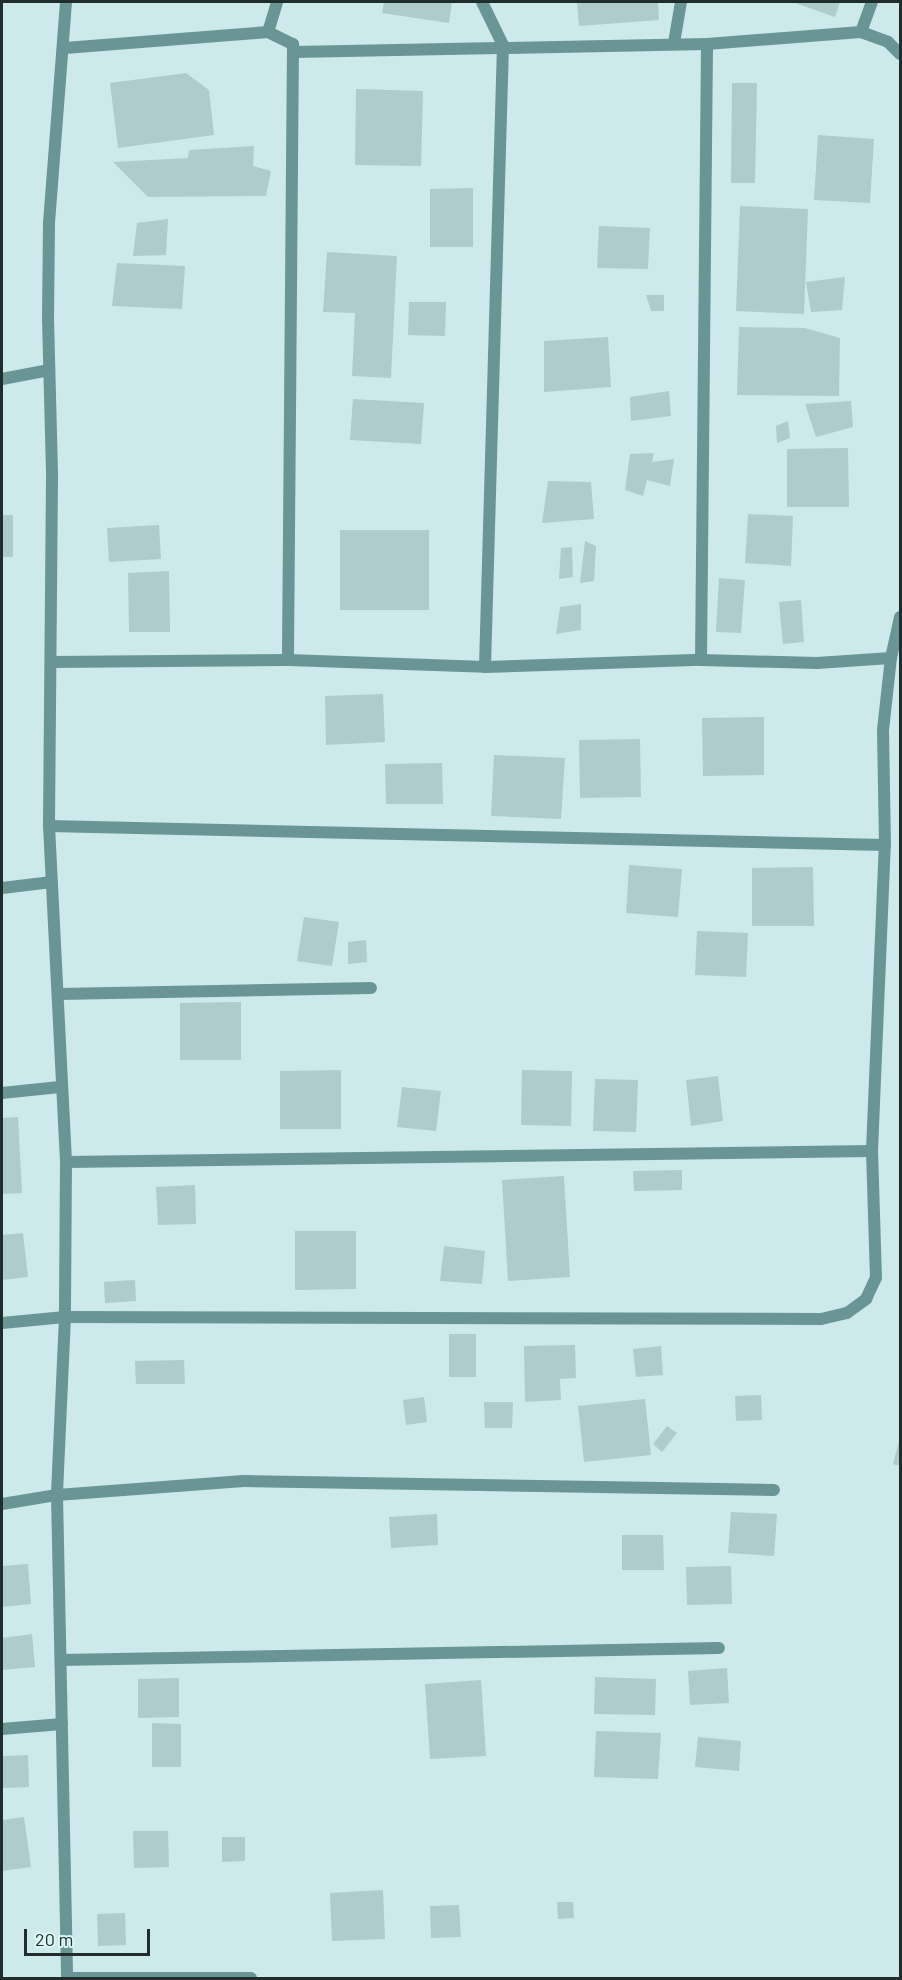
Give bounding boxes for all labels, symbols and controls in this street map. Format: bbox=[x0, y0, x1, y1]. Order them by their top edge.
scale bar bbox=[27, 1917, 153, 1955]
text: 20 m bbox=[35, 1928, 73, 1950]

